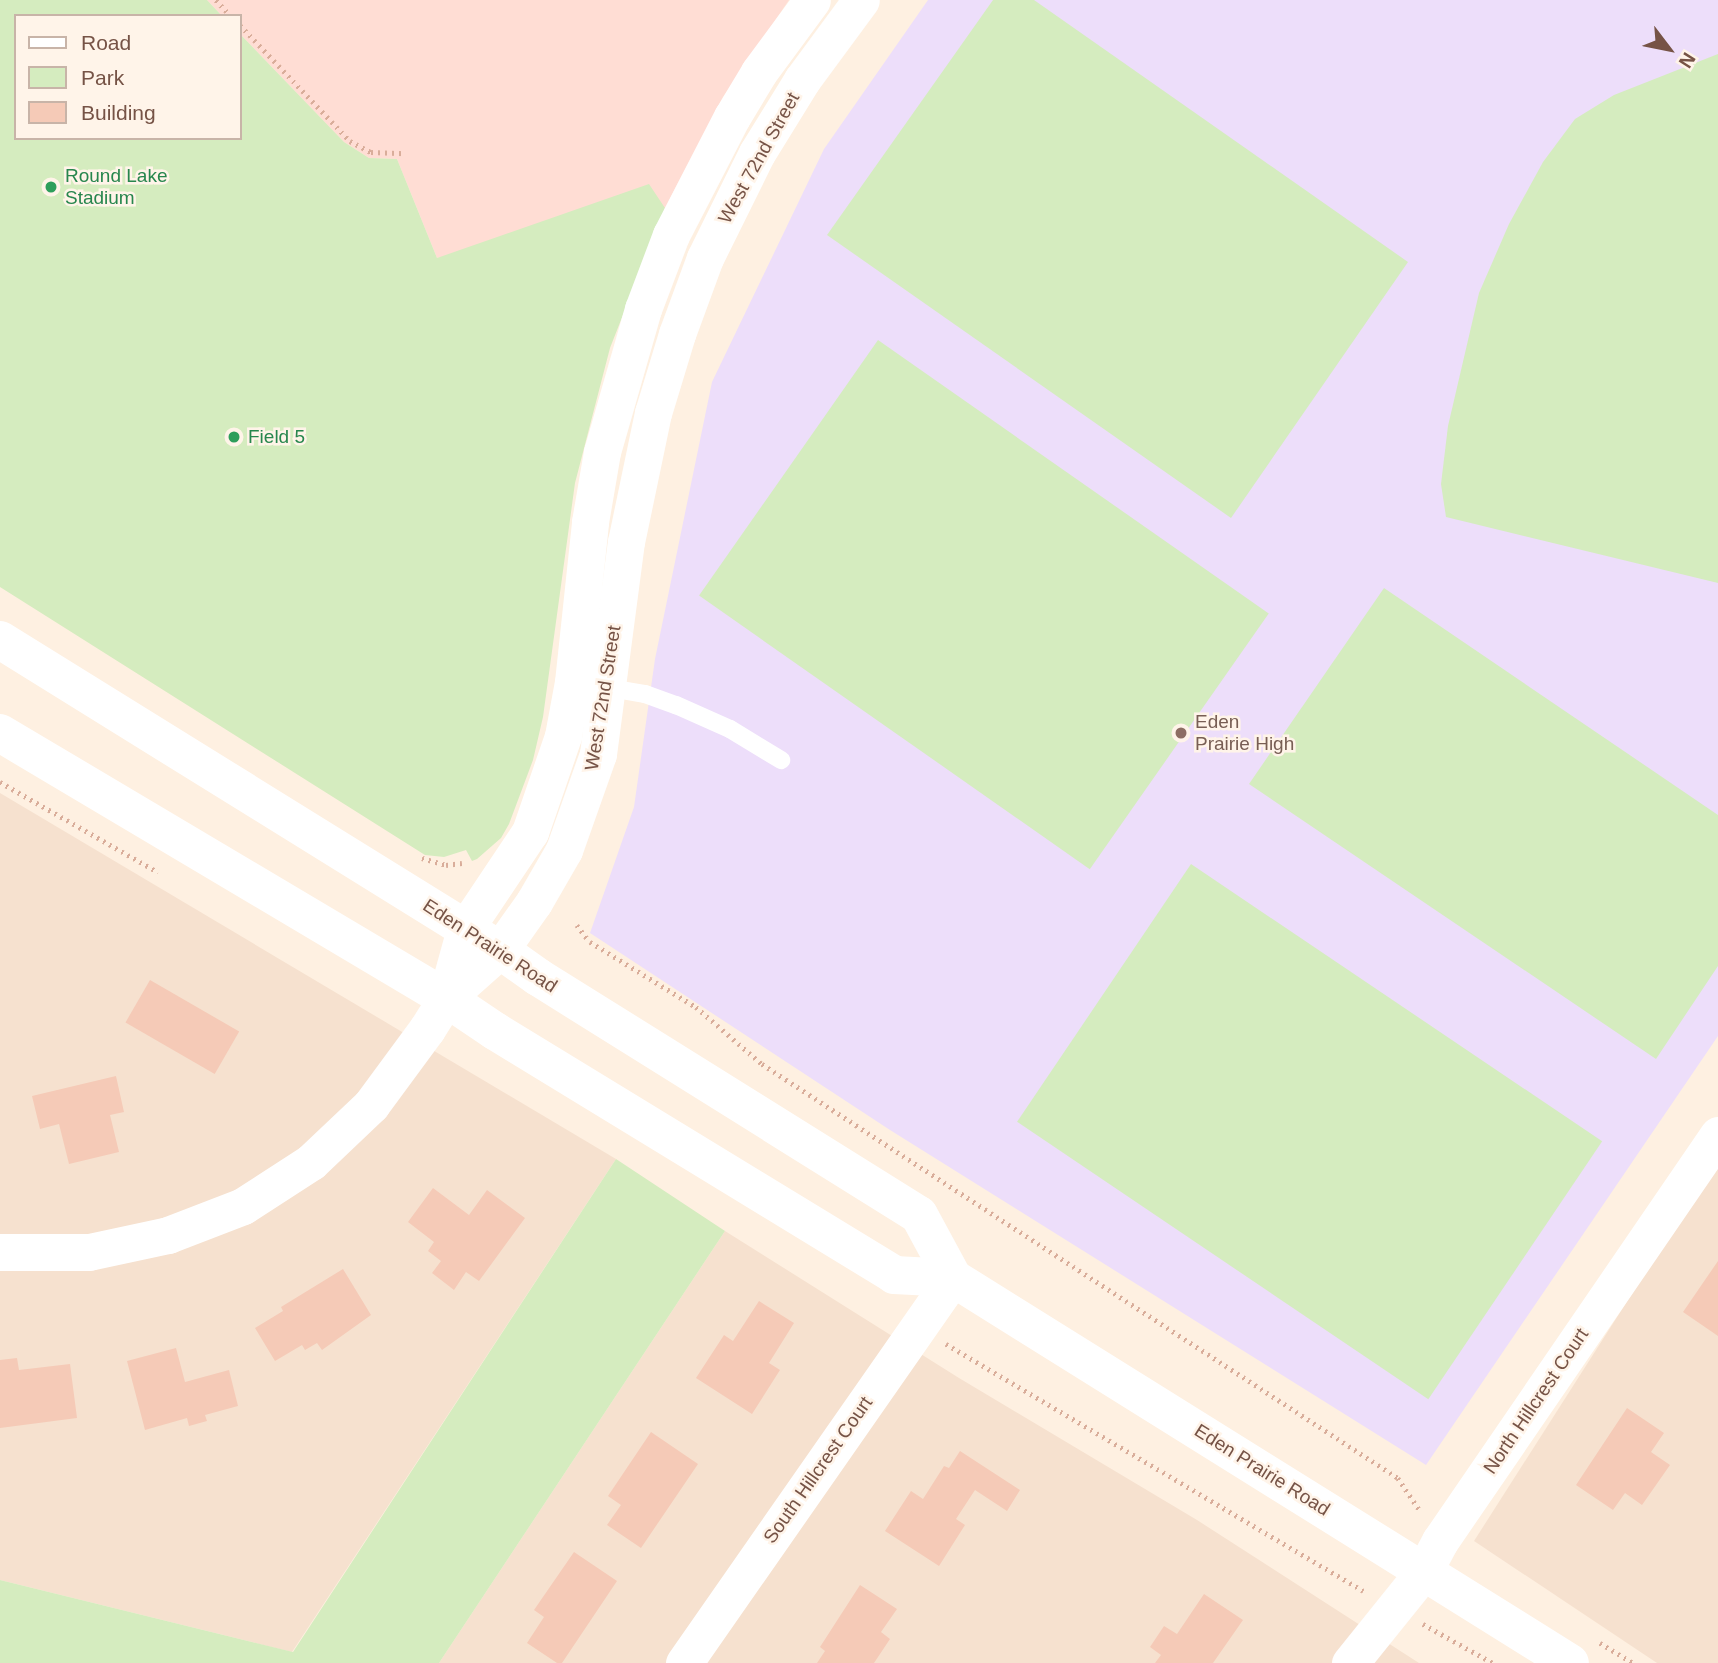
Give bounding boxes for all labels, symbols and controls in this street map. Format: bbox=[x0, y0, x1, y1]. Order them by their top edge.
legend bbox=[14, 14, 242, 140]
north arrow bbox=[1634, 14, 1704, 84]
text: Road bbox=[81, 31, 131, 54]
text: N bbox=[1675, 49, 1700, 72]
text: Park bbox=[81, 66, 124, 89]
street label: West 72nd Street bbox=[714, 88, 804, 228]
text: Building bbox=[81, 101, 156, 124]
place label: Round Lake Stadium bbox=[65, 165, 167, 209]
marker: Round Lake Stadium bbox=[43, 179, 59, 195]
place label: Field 5 bbox=[248, 426, 305, 448]
marker: Field 5 bbox=[226, 429, 242, 445]
street label: West 72nd Street bbox=[580, 624, 626, 772]
place label: Eden Prairie High bbox=[1195, 711, 1294, 755]
marker: Eden Prairie High bbox=[1173, 725, 1189, 741]
street label: Eden Prairie Road bbox=[419, 894, 561, 998]
street label: North Hillcrest Court bbox=[1479, 1324, 1593, 1478]
street label: South Hillcrest Court bbox=[759, 1392, 877, 1548]
street label: Eden Prairie Road bbox=[1190, 1419, 1334, 1521]

